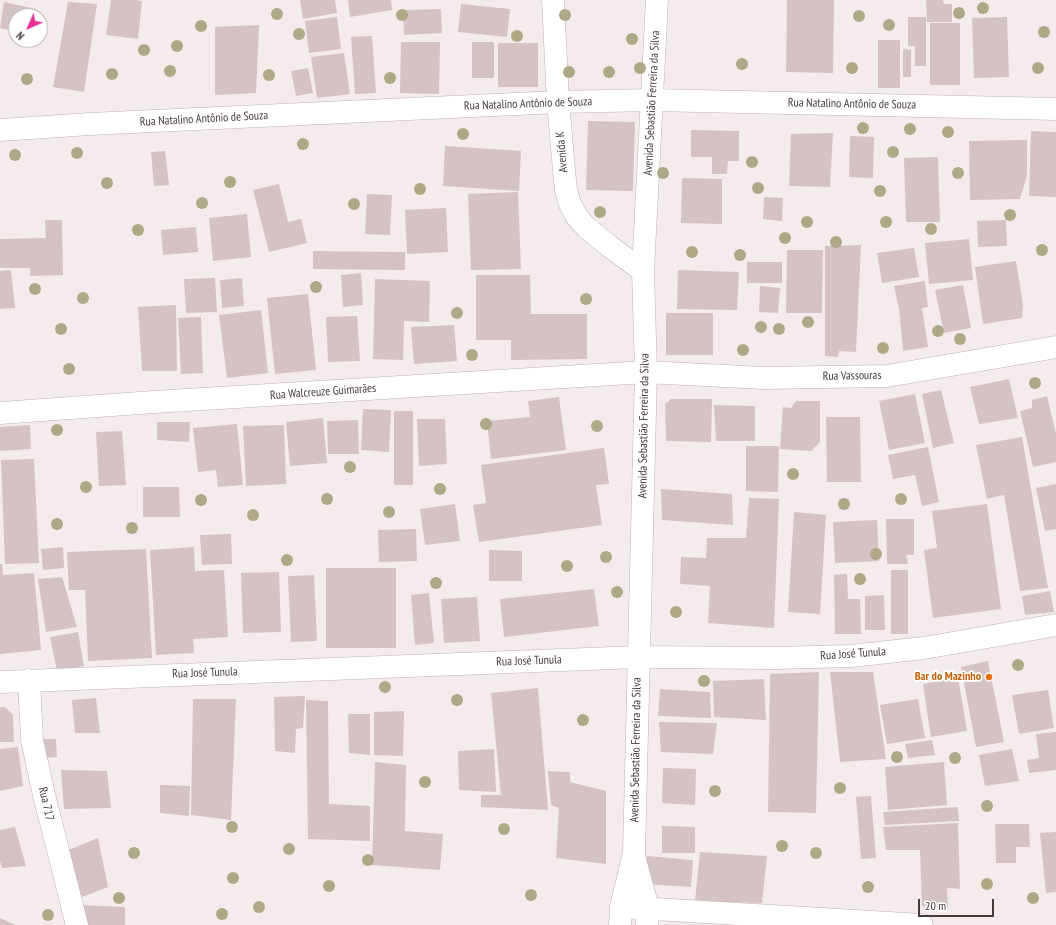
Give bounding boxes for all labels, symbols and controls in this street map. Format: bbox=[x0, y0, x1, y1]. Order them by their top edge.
north arrow bbox=[8, 8, 48, 48]
text: N bbox=[13, 29, 27, 43]
street label: Avenida Sebastião Ferreira da Silva bbox=[641, 30, 663, 176]
street label: Rua Natalino Antônio de Souza bbox=[464, 95, 592, 113]
street label: Rua Natalino Antônio de Souza bbox=[788, 96, 916, 112]
street label: Rua Natalino Antônio de Souza bbox=[140, 108, 268, 130]
street label: Avenida K bbox=[553, 131, 571, 173]
street label: Avenida Sebastião Ferreira da Silva bbox=[636, 353, 652, 499]
street label: Rua Vassouras bbox=[822, 368, 882, 384]
street label: Rua Walcreuze Guimarães bbox=[269, 381, 377, 403]
street label: Rua José Tunula bbox=[820, 645, 886, 663]
street label: Rua José Tunula bbox=[496, 653, 562, 669]
street label: Rua José Tunula bbox=[172, 665, 238, 681]
place label: Bar do Mazinho bbox=[915, 670, 981, 684]
marker: Bar do Mazinho bbox=[984, 672, 994, 682]
street label: Avenida Sebastião Ferreira da Silva bbox=[628, 677, 644, 823]
street label: Rua 717 bbox=[35, 786, 57, 822]
scale bar bbox=[920, 891, 996, 917]
text: 20 m bbox=[925, 898, 946, 913]

